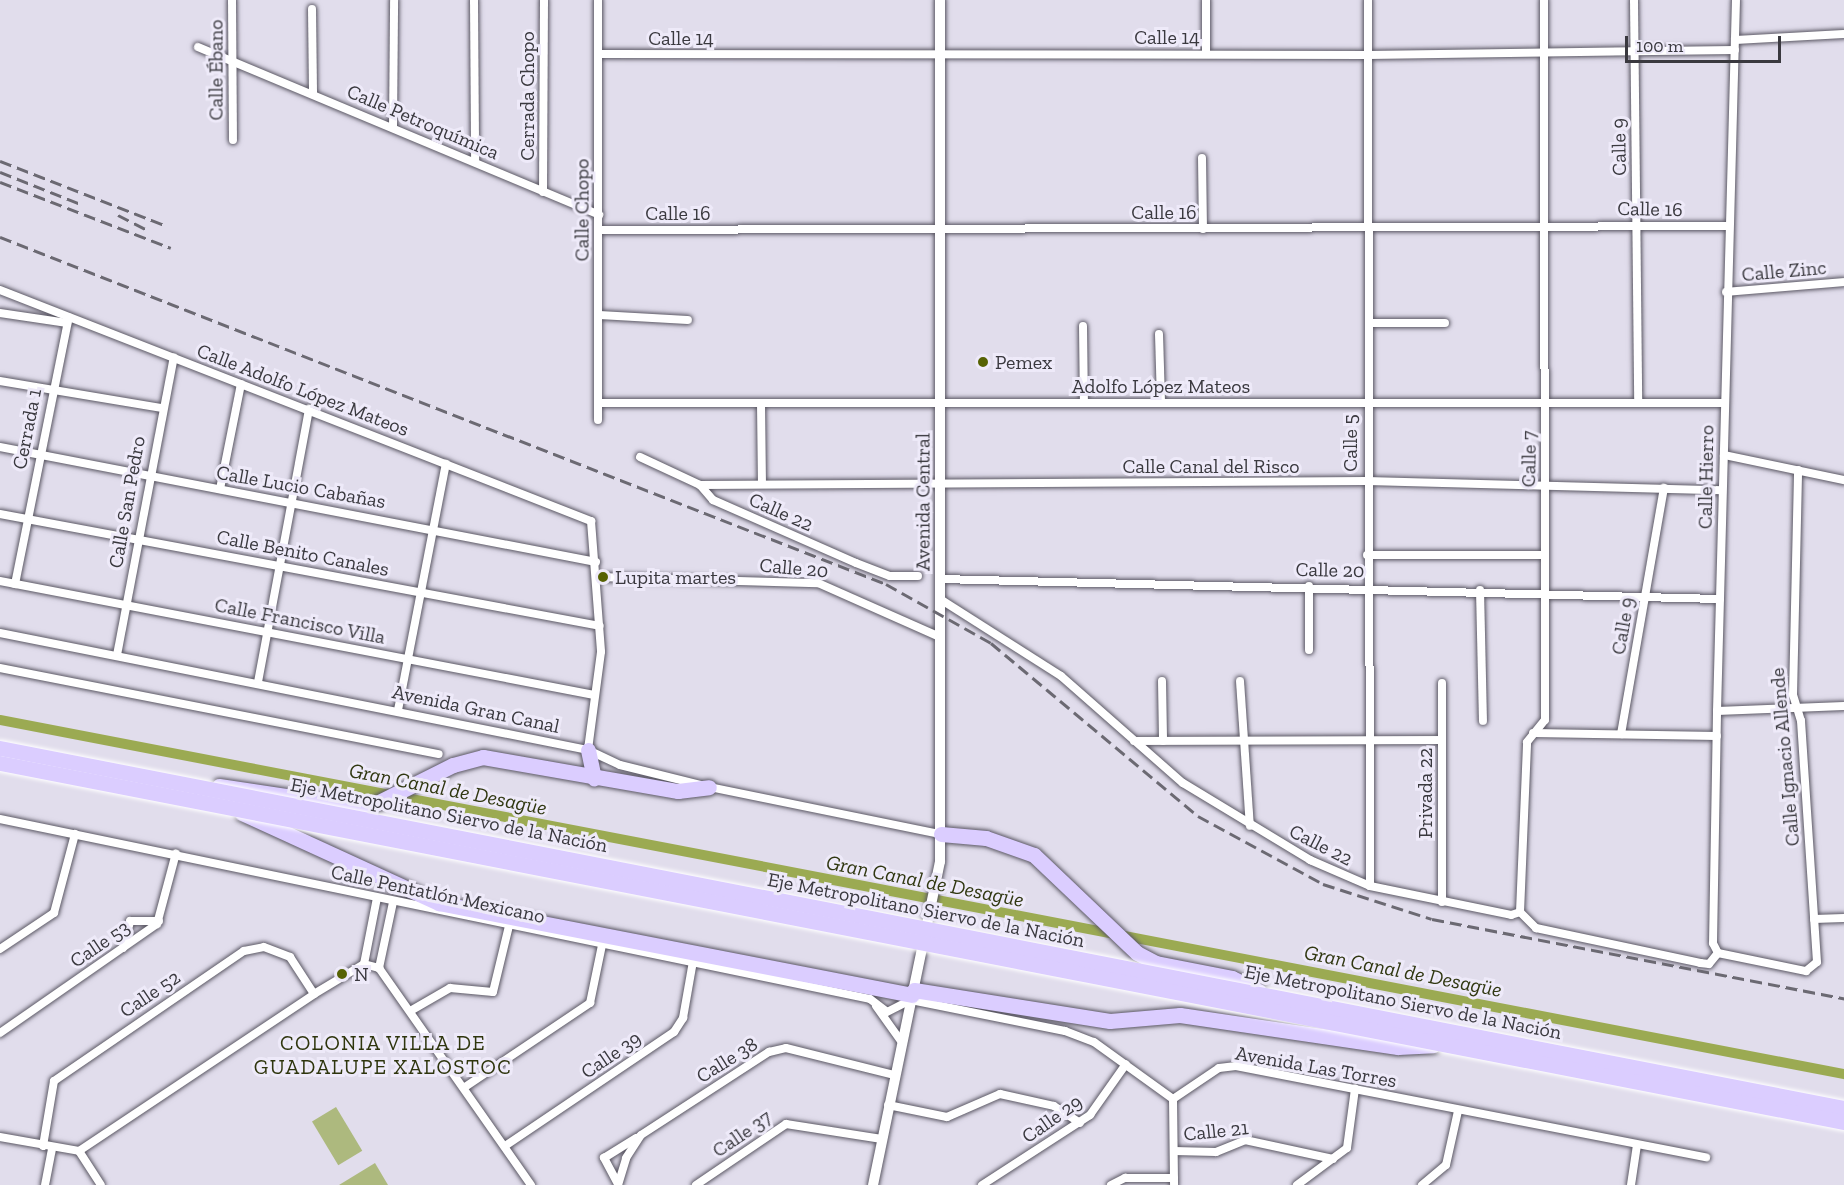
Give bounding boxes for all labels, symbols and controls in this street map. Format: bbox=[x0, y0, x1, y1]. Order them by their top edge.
street label: Calle Ébano bbox=[204, 20, 228, 120]
scale bar bbox=[1628, 24, 1784, 62]
street label: Calle 14 bbox=[1134, 25, 1200, 49]
street label: Calle 14 bbox=[648, 26, 714, 50]
street label: Cerrada Chopo bbox=[515, 31, 539, 161]
text: 100 m bbox=[1636, 35, 1683, 57]
street label: Calle Petroquímica bbox=[343, 79, 503, 165]
street label: Calle 9 bbox=[1606, 118, 1632, 176]
street label: Calle Chopo bbox=[570, 159, 594, 261]
street label: Calle 16 bbox=[1617, 196, 1683, 222]
street label: Calle 16 bbox=[1131, 200, 1197, 224]
street label: Calle 16 bbox=[645, 201, 711, 225]
street label: Calle Zinc bbox=[1741, 255, 1827, 287]
street label: Calle Adolfo López Mateos bbox=[193, 338, 413, 442]
place label: Pemex bbox=[995, 350, 1052, 374]
marker: Pemex bbox=[976, 355, 990, 369]
street label: Adolfo López Mateos bbox=[1072, 374, 1250, 398]
street label: Cerrada 1 bbox=[7, 387, 47, 471]
street label: Calle 5 bbox=[1338, 414, 1362, 472]
street label: Calle Hierro bbox=[1693, 425, 1719, 529]
street label: Calle 7 bbox=[1517, 431, 1541, 487]
street label: Avenida Central bbox=[911, 433, 935, 571]
street label: Calle San Pedro bbox=[104, 434, 150, 570]
street label: Calle Canal del Risco bbox=[1122, 454, 1300, 478]
street label: Calle Lucio Cabañas bbox=[214, 460, 388, 514]
street label: Calle 22 bbox=[745, 487, 817, 537]
street label: Calle Benito Canales bbox=[215, 525, 391, 581]
street label: Calle 20 bbox=[759, 553, 829, 583]
street label: Calle 20 bbox=[1295, 557, 1365, 583]
place label: Lupita martes bbox=[615, 565, 736, 589]
marker: Lupita martes bbox=[596, 570, 610, 584]
street label: Calle Francisco Villa bbox=[212, 593, 388, 649]
street label: Calle 9 bbox=[1606, 595, 1640, 657]
street label: Calle Ignacio Allende bbox=[1765, 666, 1805, 848]
street label: Avenida Gran Canal bbox=[390, 680, 562, 738]
street label: Privada 22 bbox=[1413, 748, 1437, 838]
water label: Gran Canal de Desagüe bbox=[347, 757, 549, 821]
street label: Eje Metropolitano Siervo de la Nación bbox=[288, 772, 610, 858]
street label: Calle 22 bbox=[1285, 819, 1357, 871]
water label: Gran Canal de Desagüe bbox=[824, 849, 1026, 913]
street label: Calle Pentatlón Mexicano bbox=[329, 860, 547, 928]
street label: Eje Metropolitano Siervo de la Nación bbox=[765, 867, 1087, 953]
street label: Calle 53 bbox=[65, 915, 135, 973]
water label: Gran Canal de Desagüe bbox=[1302, 939, 1504, 1003]
street label: Eje Metropolitano Siervo de la Nación bbox=[1242, 959, 1564, 1045]
place label: N bbox=[354, 962, 369, 986]
street label: Calle 52 bbox=[115, 965, 185, 1023]
marker: N bbox=[335, 967, 349, 981]
street label: Calle 39 bbox=[576, 1026, 646, 1084]
district label: COLONIA VILLA DE GUADALUPE XALOSTOC bbox=[254, 1030, 512, 1080]
street label: Calle 38 bbox=[692, 1032, 762, 1088]
street label: Avenida Las Torres bbox=[1233, 1041, 1399, 1093]
street label: Calle 29 bbox=[1017, 1090, 1087, 1148]
street label: Calle 37 bbox=[708, 1105, 776, 1163]
street label: Calle 21 bbox=[1182, 1116, 1250, 1146]

